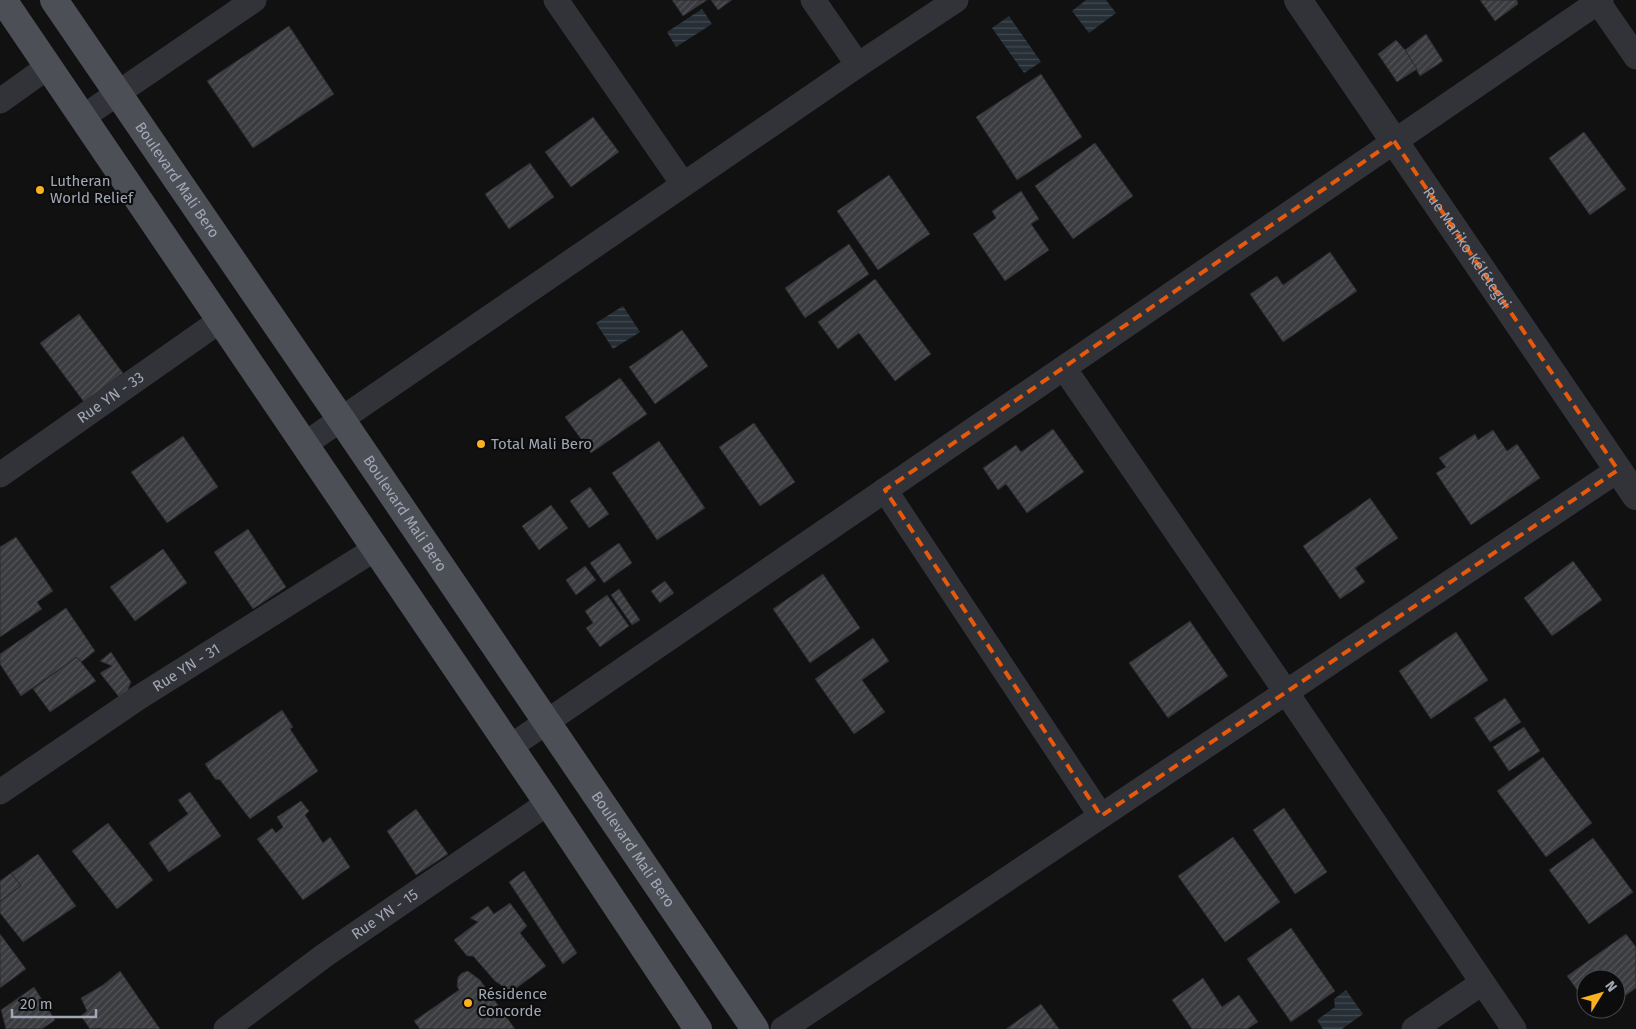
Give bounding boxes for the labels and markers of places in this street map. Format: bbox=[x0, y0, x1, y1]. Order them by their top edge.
place label: Lutheran World Relief bbox=[50, 172, 134, 207]
marker: Lutheran World Relief bbox=[34, 184, 46, 196]
place label: Total Mali Bero bbox=[491, 435, 592, 453]
marker: Total Mali Bero bbox=[475, 438, 487, 450]
place label: Résidence Concorde bbox=[478, 985, 547, 1020]
marker: Résidence Concorde bbox=[462, 997, 474, 1009]

